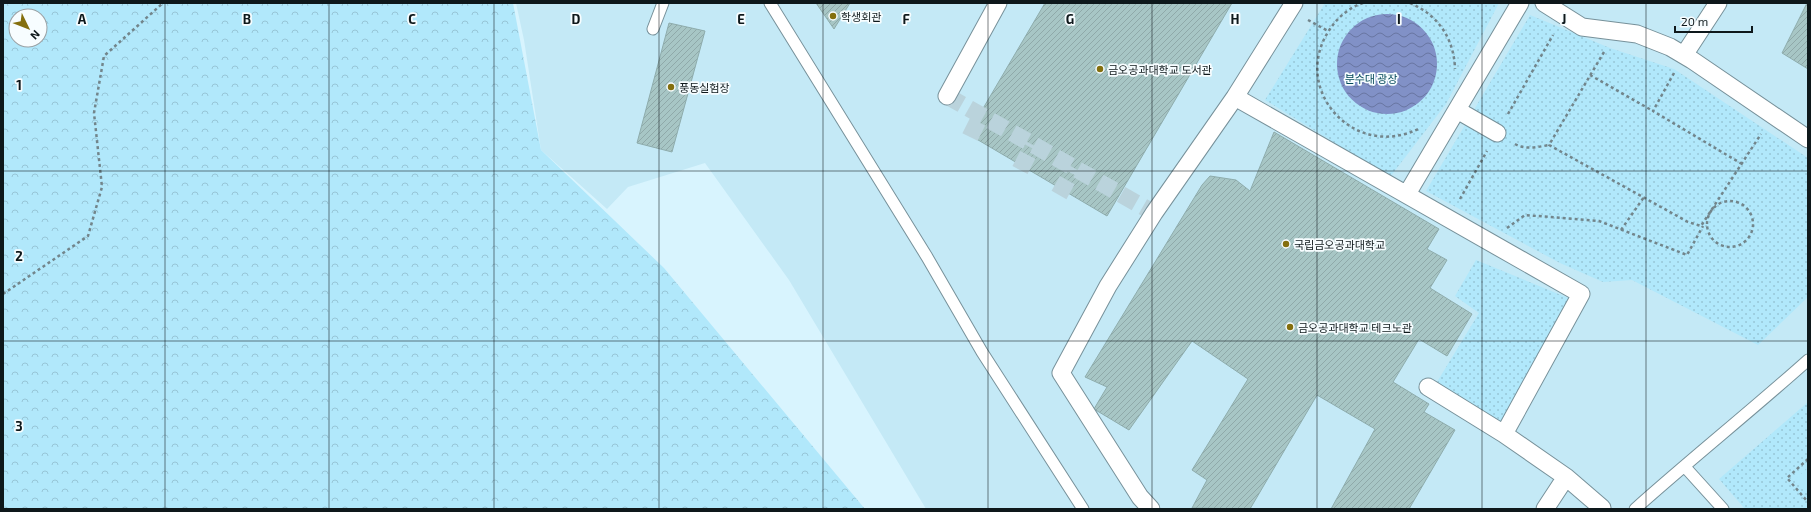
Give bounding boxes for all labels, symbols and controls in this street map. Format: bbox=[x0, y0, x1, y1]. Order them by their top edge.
north arrow bbox=[8, 8, 48, 48]
scale bar bbox=[1675, 8, 1752, 34]
place label: 학생회관 bbox=[841, 10, 881, 23]
text: A bbox=[78, 11, 87, 27]
text: B bbox=[243, 11, 251, 27]
text: C bbox=[408, 11, 416, 27]
text: D bbox=[572, 11, 581, 27]
text: E bbox=[737, 11, 745, 27]
marker: 학생회관 bbox=[828, 11, 838, 21]
text: F bbox=[902, 11, 910, 27]
text: G bbox=[1066, 11, 1074, 27]
text: H bbox=[1231, 11, 1240, 27]
text: I bbox=[1397, 11, 1401, 27]
text: J bbox=[1562, 11, 1566, 27]
text: 20 m bbox=[1681, 14, 1708, 28]
text: N bbox=[28, 28, 43, 43]
place label: 금오공과대학교 도서관 bbox=[1108, 63, 1212, 76]
marker: 금오공과대학교 도서관 bbox=[1095, 64, 1105, 74]
park label: 분수대 광장 bbox=[1344, 72, 1398, 85]
text: 1 bbox=[16, 77, 22, 93]
place label: 풍동실험장 bbox=[679, 81, 730, 94]
marker: 풍동실험장 bbox=[666, 82, 676, 92]
place label: 국립금오공과대학교 bbox=[1294, 238, 1385, 251]
marker: 국립금오공과대학교 bbox=[1281, 239, 1291, 249]
text: 2 bbox=[15, 248, 23, 264]
place label: 금오공과대학교 테크노관 bbox=[1298, 321, 1412, 334]
marker: 금오공과대학교 테크노관 bbox=[1285, 322, 1295, 332]
text: 3 bbox=[15, 418, 23, 434]

